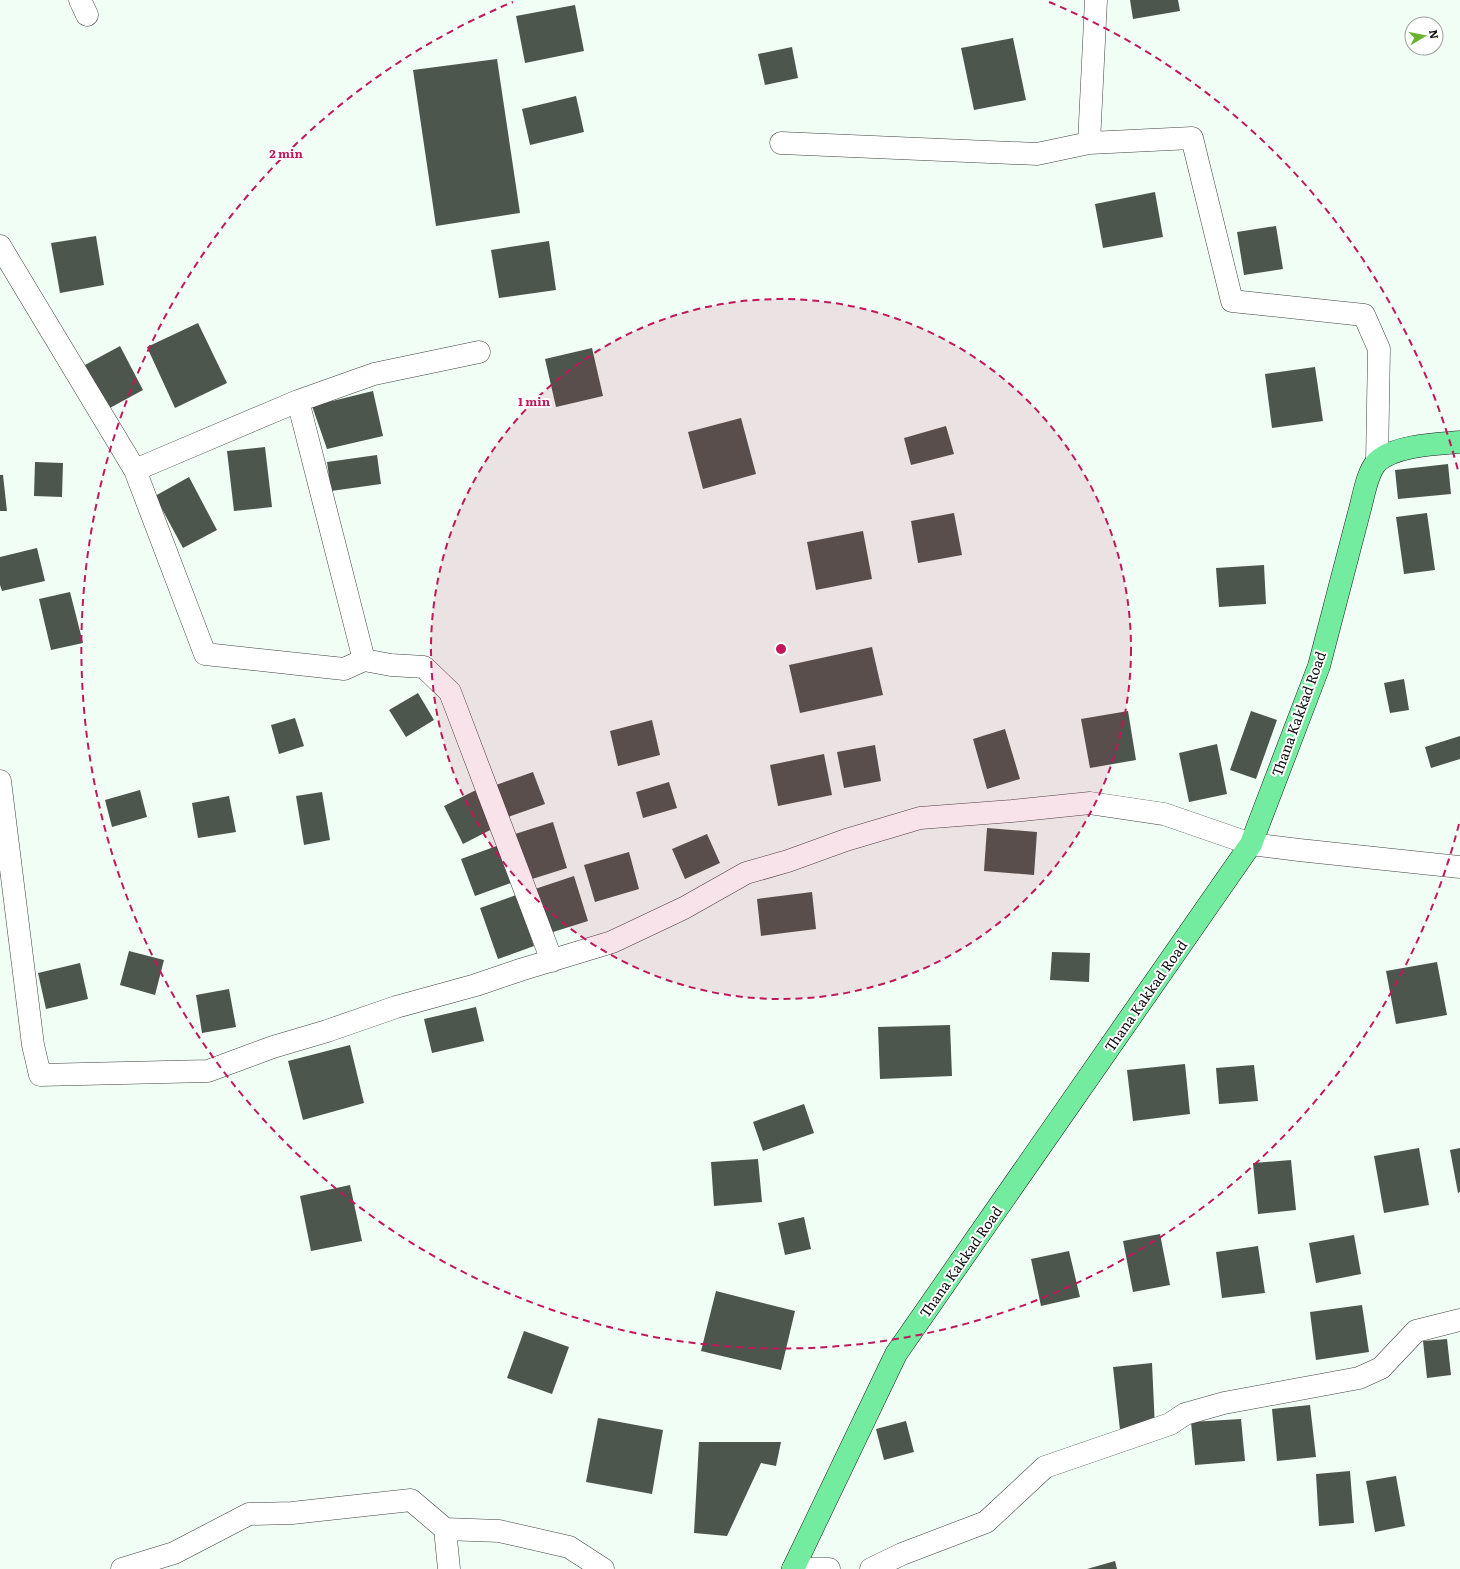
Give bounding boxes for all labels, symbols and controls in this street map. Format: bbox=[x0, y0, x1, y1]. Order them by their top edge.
north arrow bbox=[1404, 16, 1444, 56]
text: N bbox=[1426, 28, 1444, 40]
text: 2 min bbox=[269, 144, 303, 162]
text: 1 min bbox=[518, 392, 551, 410]
centre of rings bbox=[774, 642, 788, 656]
street label: Thana Kakkad Road bbox=[1266, 648, 1330, 779]
street label: Thana Kakkad Road bbox=[1099, 935, 1191, 1055]
street label: Thana Kakkad Road bbox=[914, 1201, 1006, 1321]

